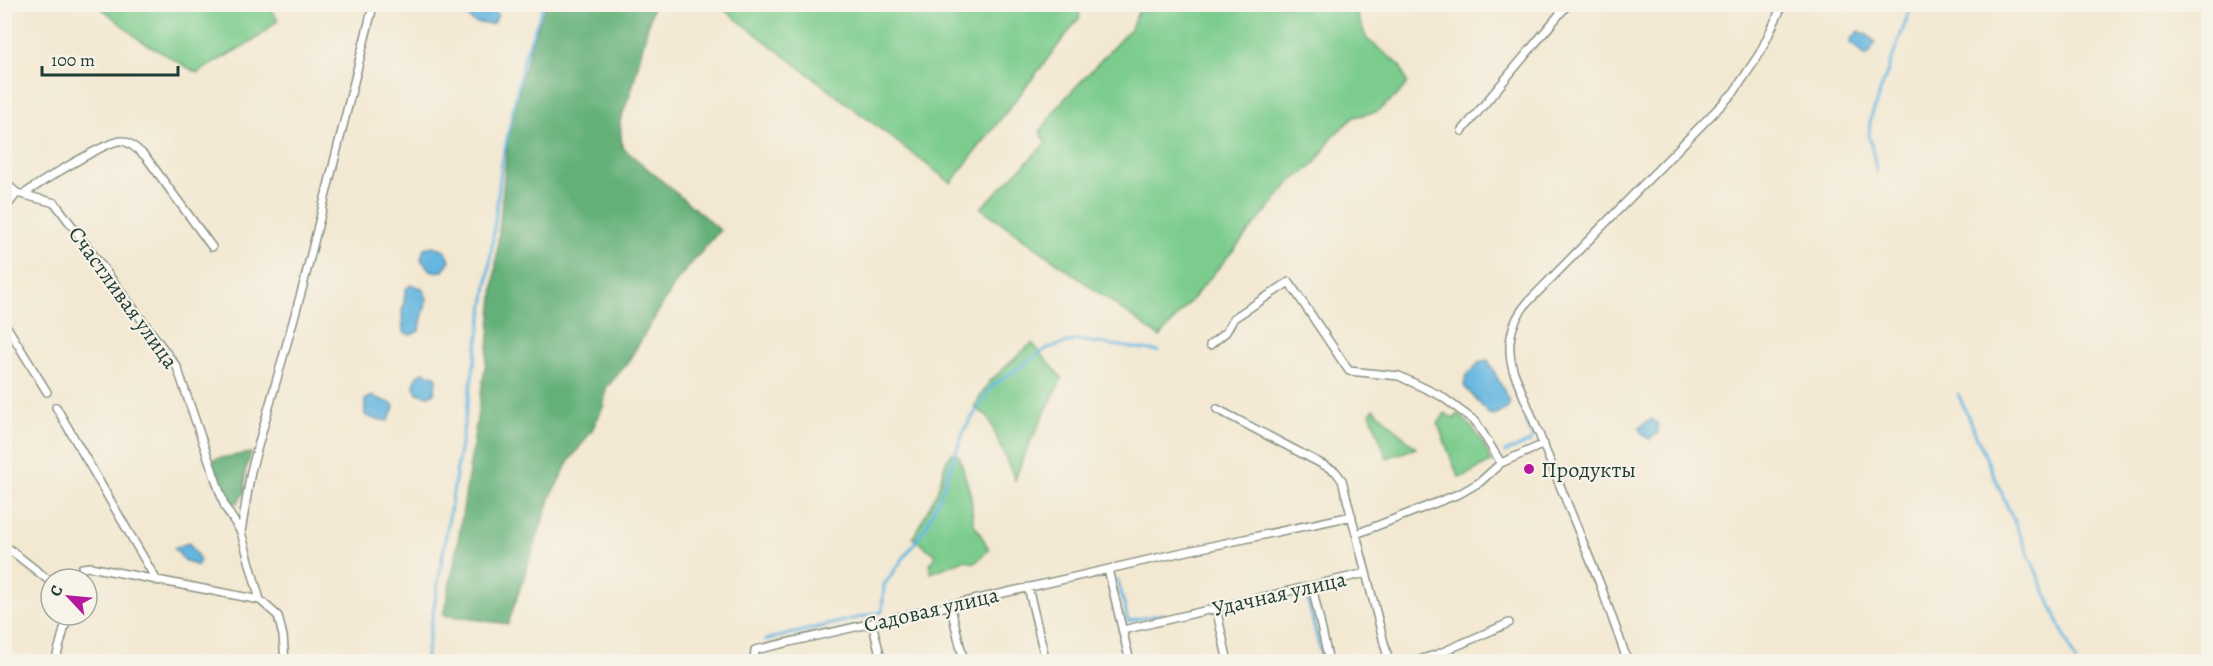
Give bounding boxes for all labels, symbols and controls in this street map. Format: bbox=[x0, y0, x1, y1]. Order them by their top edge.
scale bar bbox=[42, 39, 178, 77]
text: 100 m bbox=[51, 48, 95, 72]
street label: Счастливая улица bbox=[61, 220, 186, 376]
place label: Продукты bbox=[1541, 455, 1636, 485]
marker: Продукты bbox=[1522, 462, 1536, 476]
street label: Удачная улица bbox=[1209, 564, 1350, 624]
north arrow bbox=[39, 567, 99, 627]
street label: Садовая улица bbox=[861, 580, 1002, 640]
text: С bbox=[44, 581, 69, 600]

